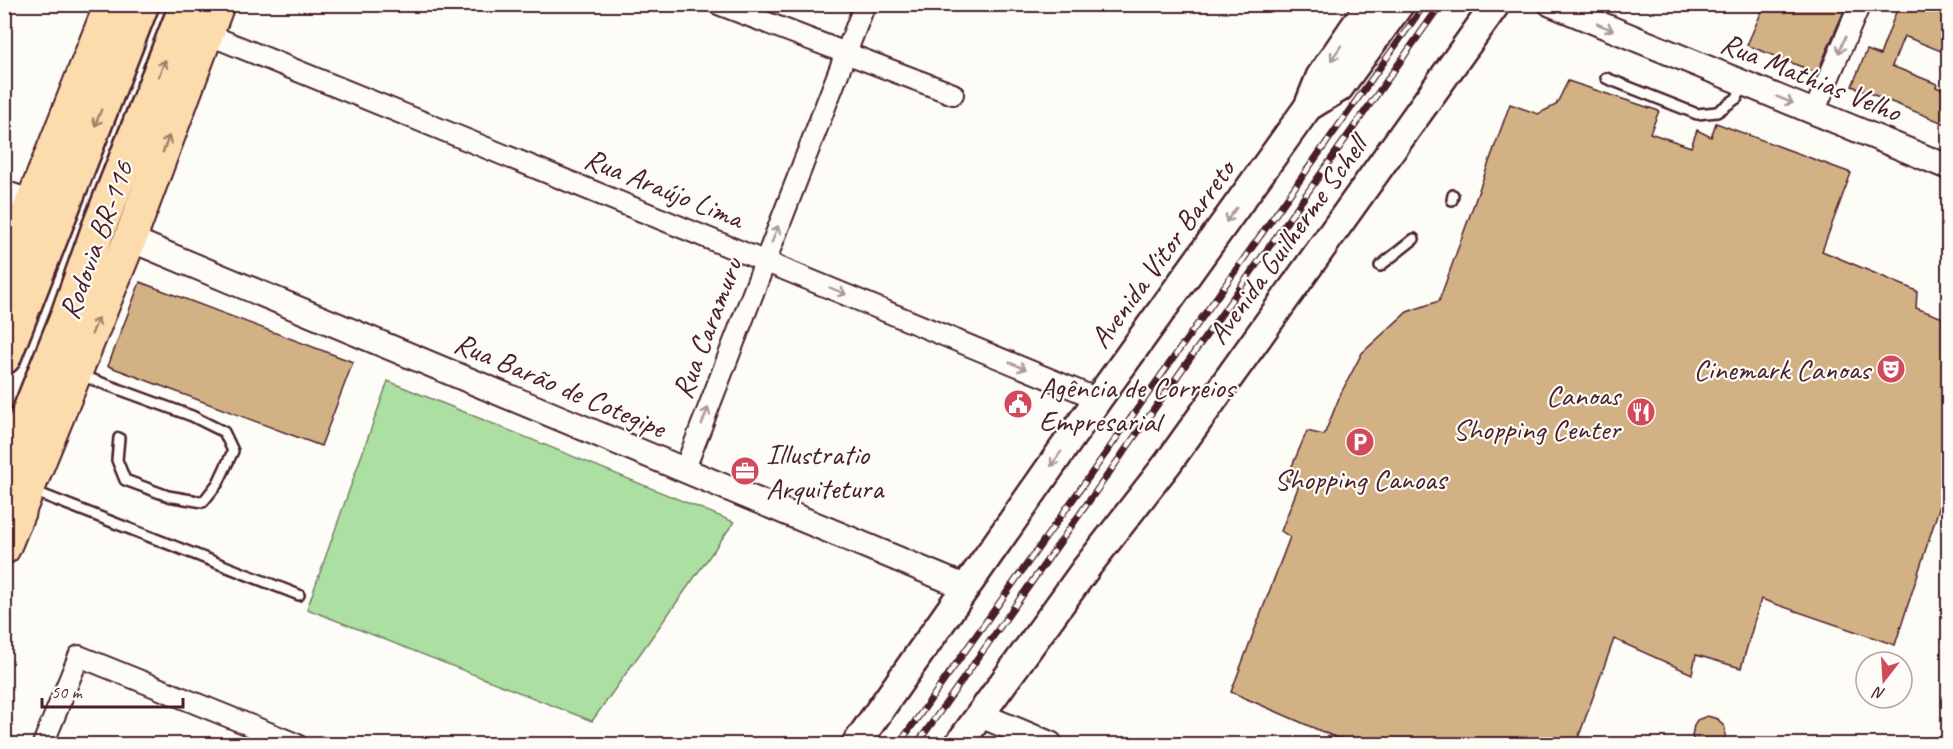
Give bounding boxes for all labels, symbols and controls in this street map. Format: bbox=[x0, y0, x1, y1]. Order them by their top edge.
one-way arrow bbox=[1595, 22, 1613, 33]
street label: Rua Mathias Velho bbox=[1715, 24, 1908, 131]
one-way arrow bbox=[1836, 36, 1848, 54]
one-way arrow bbox=[1330, 44, 1342, 60]
one-way arrow bbox=[157, 59, 168, 78]
one-way arrow bbox=[1776, 95, 1794, 106]
one-way arrow bbox=[92, 108, 103, 127]
street label: Avenida Guilherme Schell bbox=[1199, 125, 1378, 352]
one-way arrow bbox=[161, 135, 172, 154]
street label: Rua Araújo Lima bbox=[579, 139, 751, 238]
street label: Avenida Vitor Barreto bbox=[1081, 150, 1245, 356]
street label: Rodovia BR-116 bbox=[50, 154, 143, 324]
one-way arrow bbox=[1224, 207, 1237, 223]
one-way arrow bbox=[770, 225, 781, 244]
street label: Rua Caramuru bbox=[663, 251, 752, 404]
one-way arrow bbox=[828, 286, 847, 297]
one-way arrow bbox=[90, 317, 101, 336]
street label: Rua Barão de Cotegipe bbox=[449, 323, 673, 447]
place label: Cinemark Canoas bbox=[1693, 350, 1873, 388]
theatre icon: Cinemark Canoas bbox=[1875, 353, 1907, 385]
one-way arrow bbox=[1008, 361, 1027, 372]
place label: Agência de Correios Empresarial bbox=[1039, 368, 1237, 440]
place label: Canoas Shopping Center bbox=[1453, 376, 1623, 448]
public building icon: Agência de Correios Empresarial bbox=[1002, 388, 1034, 420]
restaurant icon: Canoas Shopping Center bbox=[1625, 396, 1657, 428]
one-way arrow bbox=[700, 408, 711, 426]
parking icon: Shopping Canoas bbox=[1344, 426, 1376, 458]
place label: Illustratio Arquitetura bbox=[766, 435, 885, 507]
one-way arrow bbox=[1050, 450, 1062, 467]
office icon: Illustratio Arquitetura bbox=[729, 455, 761, 487]
place label: Shopping Canoas bbox=[1274, 460, 1449, 498]
north arrow bbox=[1854, 650, 1914, 710]
scale bar bbox=[42, 671, 183, 709]
text: 50 m bbox=[51, 681, 84, 703]
text: N bbox=[1869, 681, 1888, 704]

